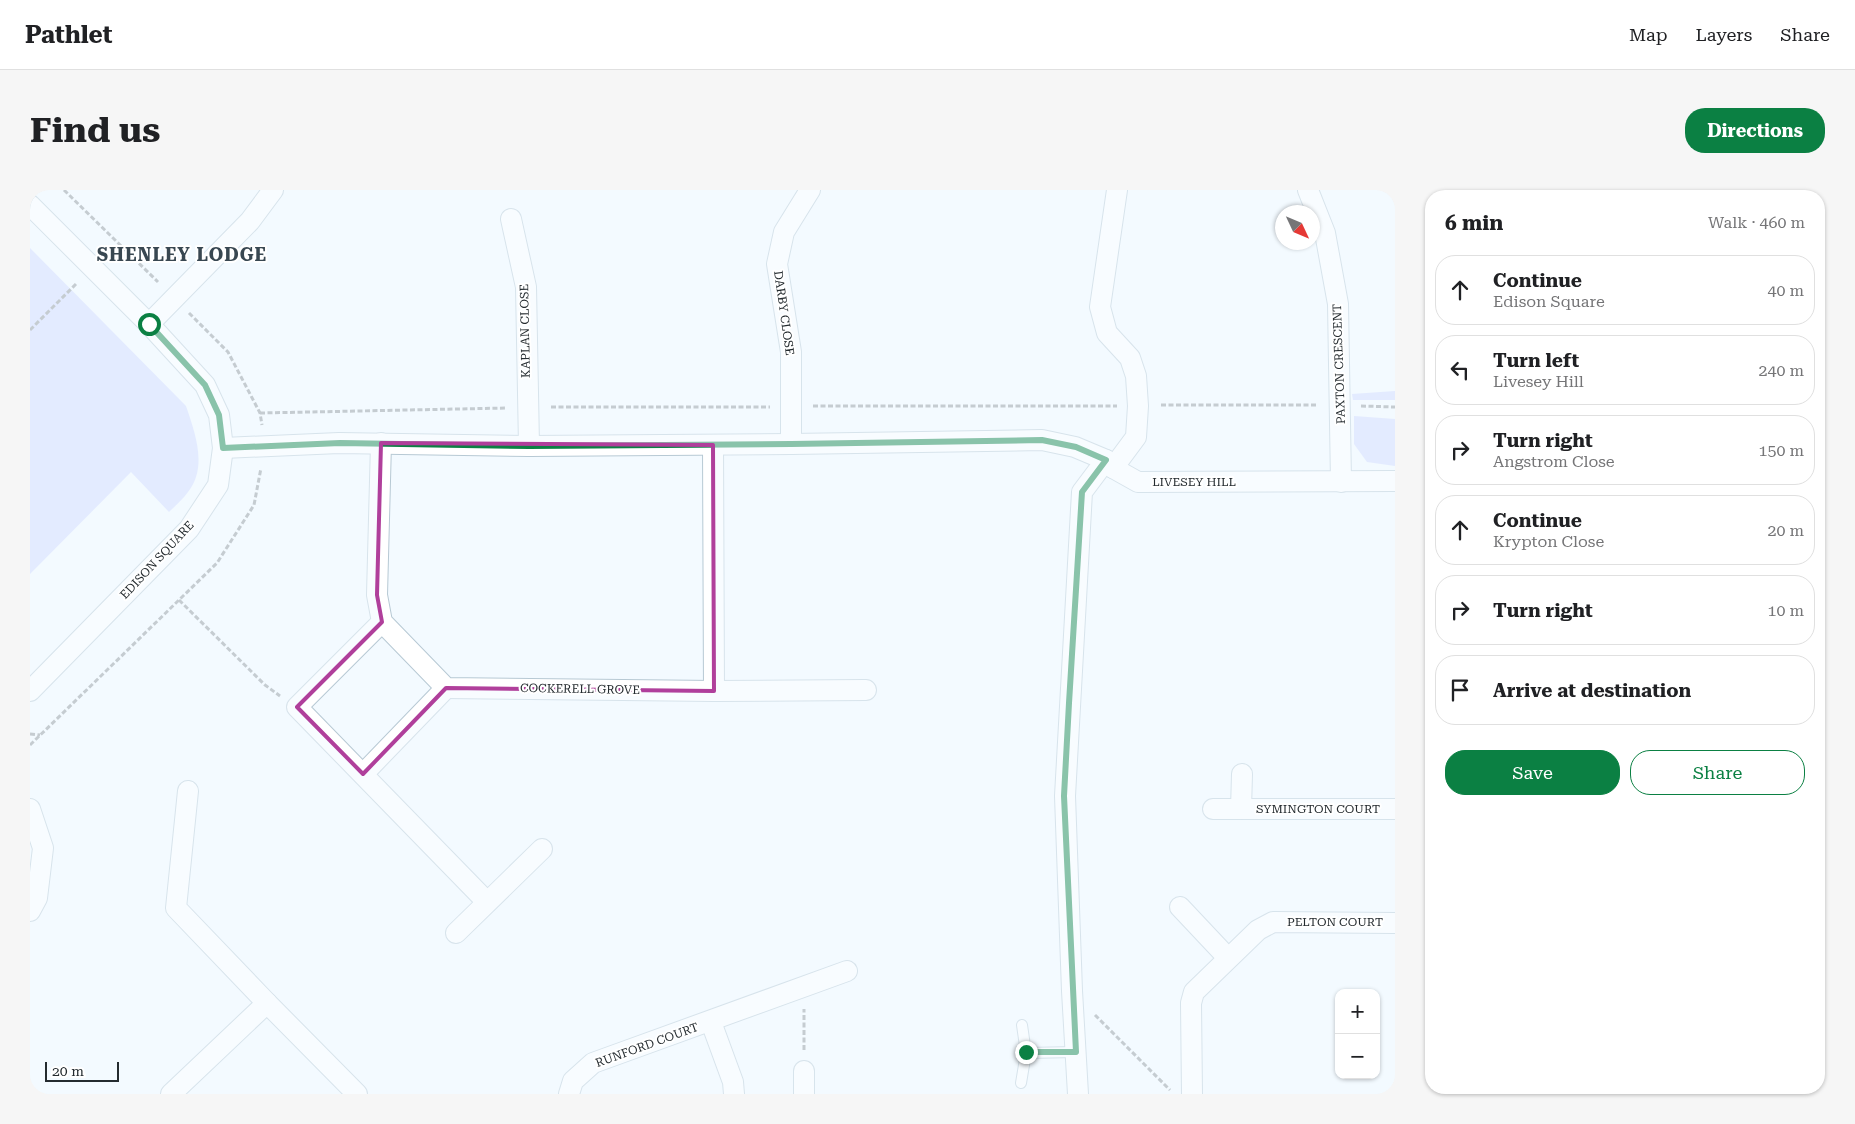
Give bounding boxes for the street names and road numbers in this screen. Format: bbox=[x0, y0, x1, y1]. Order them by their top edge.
street label: DARBY CLOSE bbox=[771, 270, 797, 356]
street label: KAPLAN CLOSE bbox=[517, 284, 533, 378]
street label: PAXTON CRESCENT bbox=[1330, 304, 1348, 424]
street label: LIVESEY HILL bbox=[1152, 475, 1236, 489]
street label: EDISON SQUARE bbox=[117, 518, 197, 602]
street label: COCKERELL GROVE bbox=[520, 681, 640, 697]
street label: SYMINGTON COURT bbox=[1256, 802, 1380, 816]
street label: PELTON COURT bbox=[1287, 915, 1383, 929]
street label: RUNFORD COURT bbox=[594, 1020, 700, 1070]

